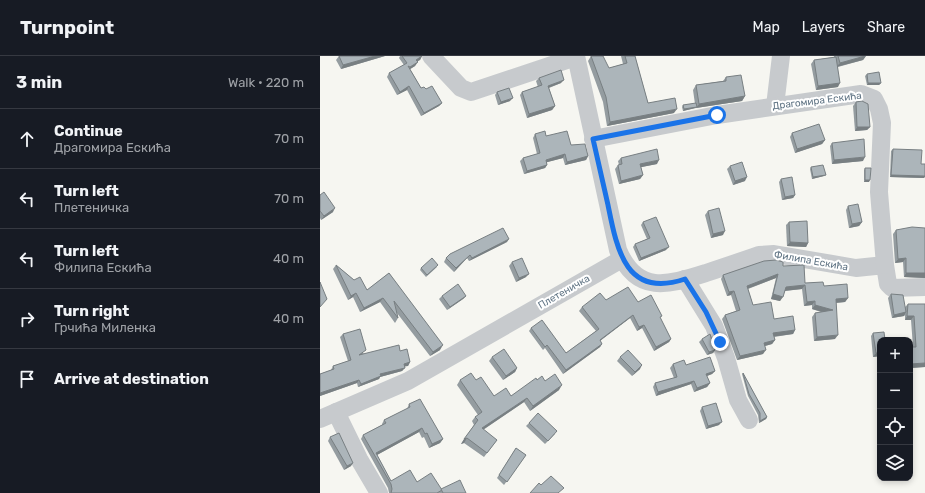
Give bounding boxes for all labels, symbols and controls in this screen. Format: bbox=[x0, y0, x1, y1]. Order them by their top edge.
text: Turnpoint bbox=[20, 16, 114, 39]
text: Map bbox=[753, 19, 780, 36]
text: Layers bbox=[802, 19, 845, 36]
text: Share bbox=[867, 19, 905, 36]
text: 3 min bbox=[16, 72, 62, 92]
text: Walk · 220 m bbox=[228, 75, 304, 90]
street label: Драгомира Ескића bbox=[772, 90, 862, 112]
route start bbox=[708, 106, 726, 124]
text: Continue bbox=[54, 122, 123, 140]
icon: ahead bbox=[16, 128, 38, 150]
text: 70 m bbox=[274, 131, 304, 146]
text: Драгомира Ескића bbox=[54, 140, 171, 155]
text: Turn left bbox=[54, 182, 119, 200]
icon: left bbox=[16, 188, 38, 210]
text: 70 m bbox=[274, 191, 304, 206]
text: Плетеничка bbox=[54, 200, 129, 215]
text: Turn left bbox=[54, 242, 119, 260]
icon: left bbox=[16, 248, 38, 270]
street label: Филипа Ескића bbox=[773, 249, 849, 273]
text: 40 m bbox=[273, 251, 304, 266]
text: Филипа Ескића bbox=[54, 260, 152, 275]
street label: Плетеничка bbox=[536, 272, 592, 312]
text: Turn right bbox=[54, 302, 129, 320]
icon: right bbox=[16, 308, 38, 330]
text: 40 m bbox=[273, 311, 304, 326]
text: Грчића Миленка bbox=[54, 320, 156, 335]
route end bbox=[711, 333, 729, 351]
map controls bbox=[877, 337, 913, 481]
button: + bbox=[877, 337, 913, 373]
icon: arrive bbox=[16, 368, 38, 390]
text: Arrive at destination bbox=[54, 370, 209, 388]
button: − bbox=[877, 373, 913, 409]
button: locate bbox=[877, 409, 913, 445]
button: layers bbox=[877, 445, 913, 481]

